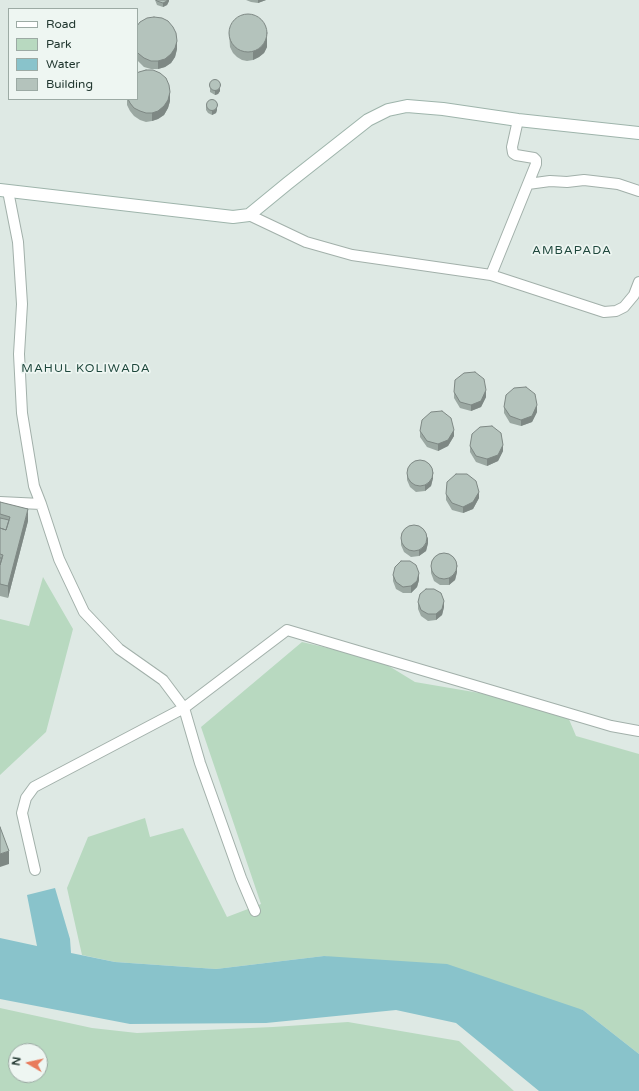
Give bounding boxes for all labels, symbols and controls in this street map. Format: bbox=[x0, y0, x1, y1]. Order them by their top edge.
legend bbox=[8, 8, 138, 100]
text: Road bbox=[46, 17, 76, 31]
text: Park bbox=[46, 37, 72, 51]
text: Water bbox=[46, 57, 80, 71]
text: Building bbox=[46, 77, 93, 91]
district label: AMBAPADA bbox=[532, 244, 612, 258]
district label: MAHUL KOLIWADA bbox=[21, 362, 151, 376]
north arrow bbox=[8, 1043, 48, 1083]
text: N bbox=[10, 1056, 24, 1067]

